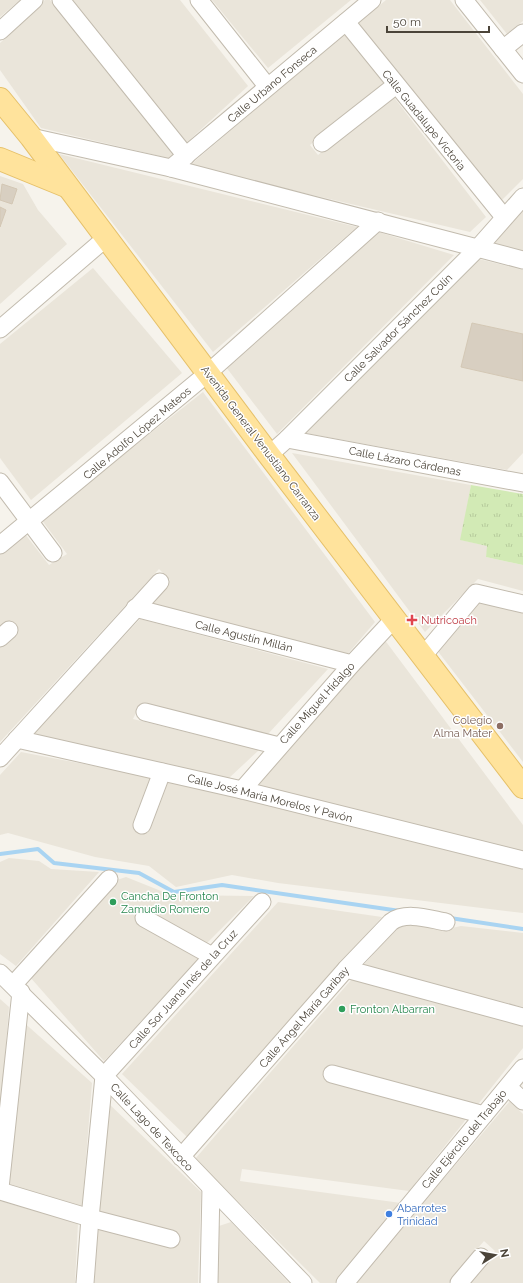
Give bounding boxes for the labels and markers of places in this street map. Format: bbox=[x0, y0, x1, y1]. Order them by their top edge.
marker: Nutricoach bbox=[406, 614, 418, 626]
place label: Nutricoach bbox=[421, 614, 477, 627]
place label: Colegio Alma Mater bbox=[433, 714, 492, 740]
marker: Colegio Alma Mater bbox=[495, 721, 505, 731]
place label: Cancha De Fronton Zamudio Romero bbox=[121, 890, 219, 916]
marker: Cancha De Fronton Zamudio Romero bbox=[108, 897, 118, 907]
place label: Fronton Albarran bbox=[350, 1003, 435, 1016]
marker: Fronton Albarran bbox=[337, 1004, 347, 1014]
place label: Abarrotes Trinidad bbox=[397, 1202, 447, 1228]
marker: Abarrotes Trinidad bbox=[384, 1209, 394, 1219]

